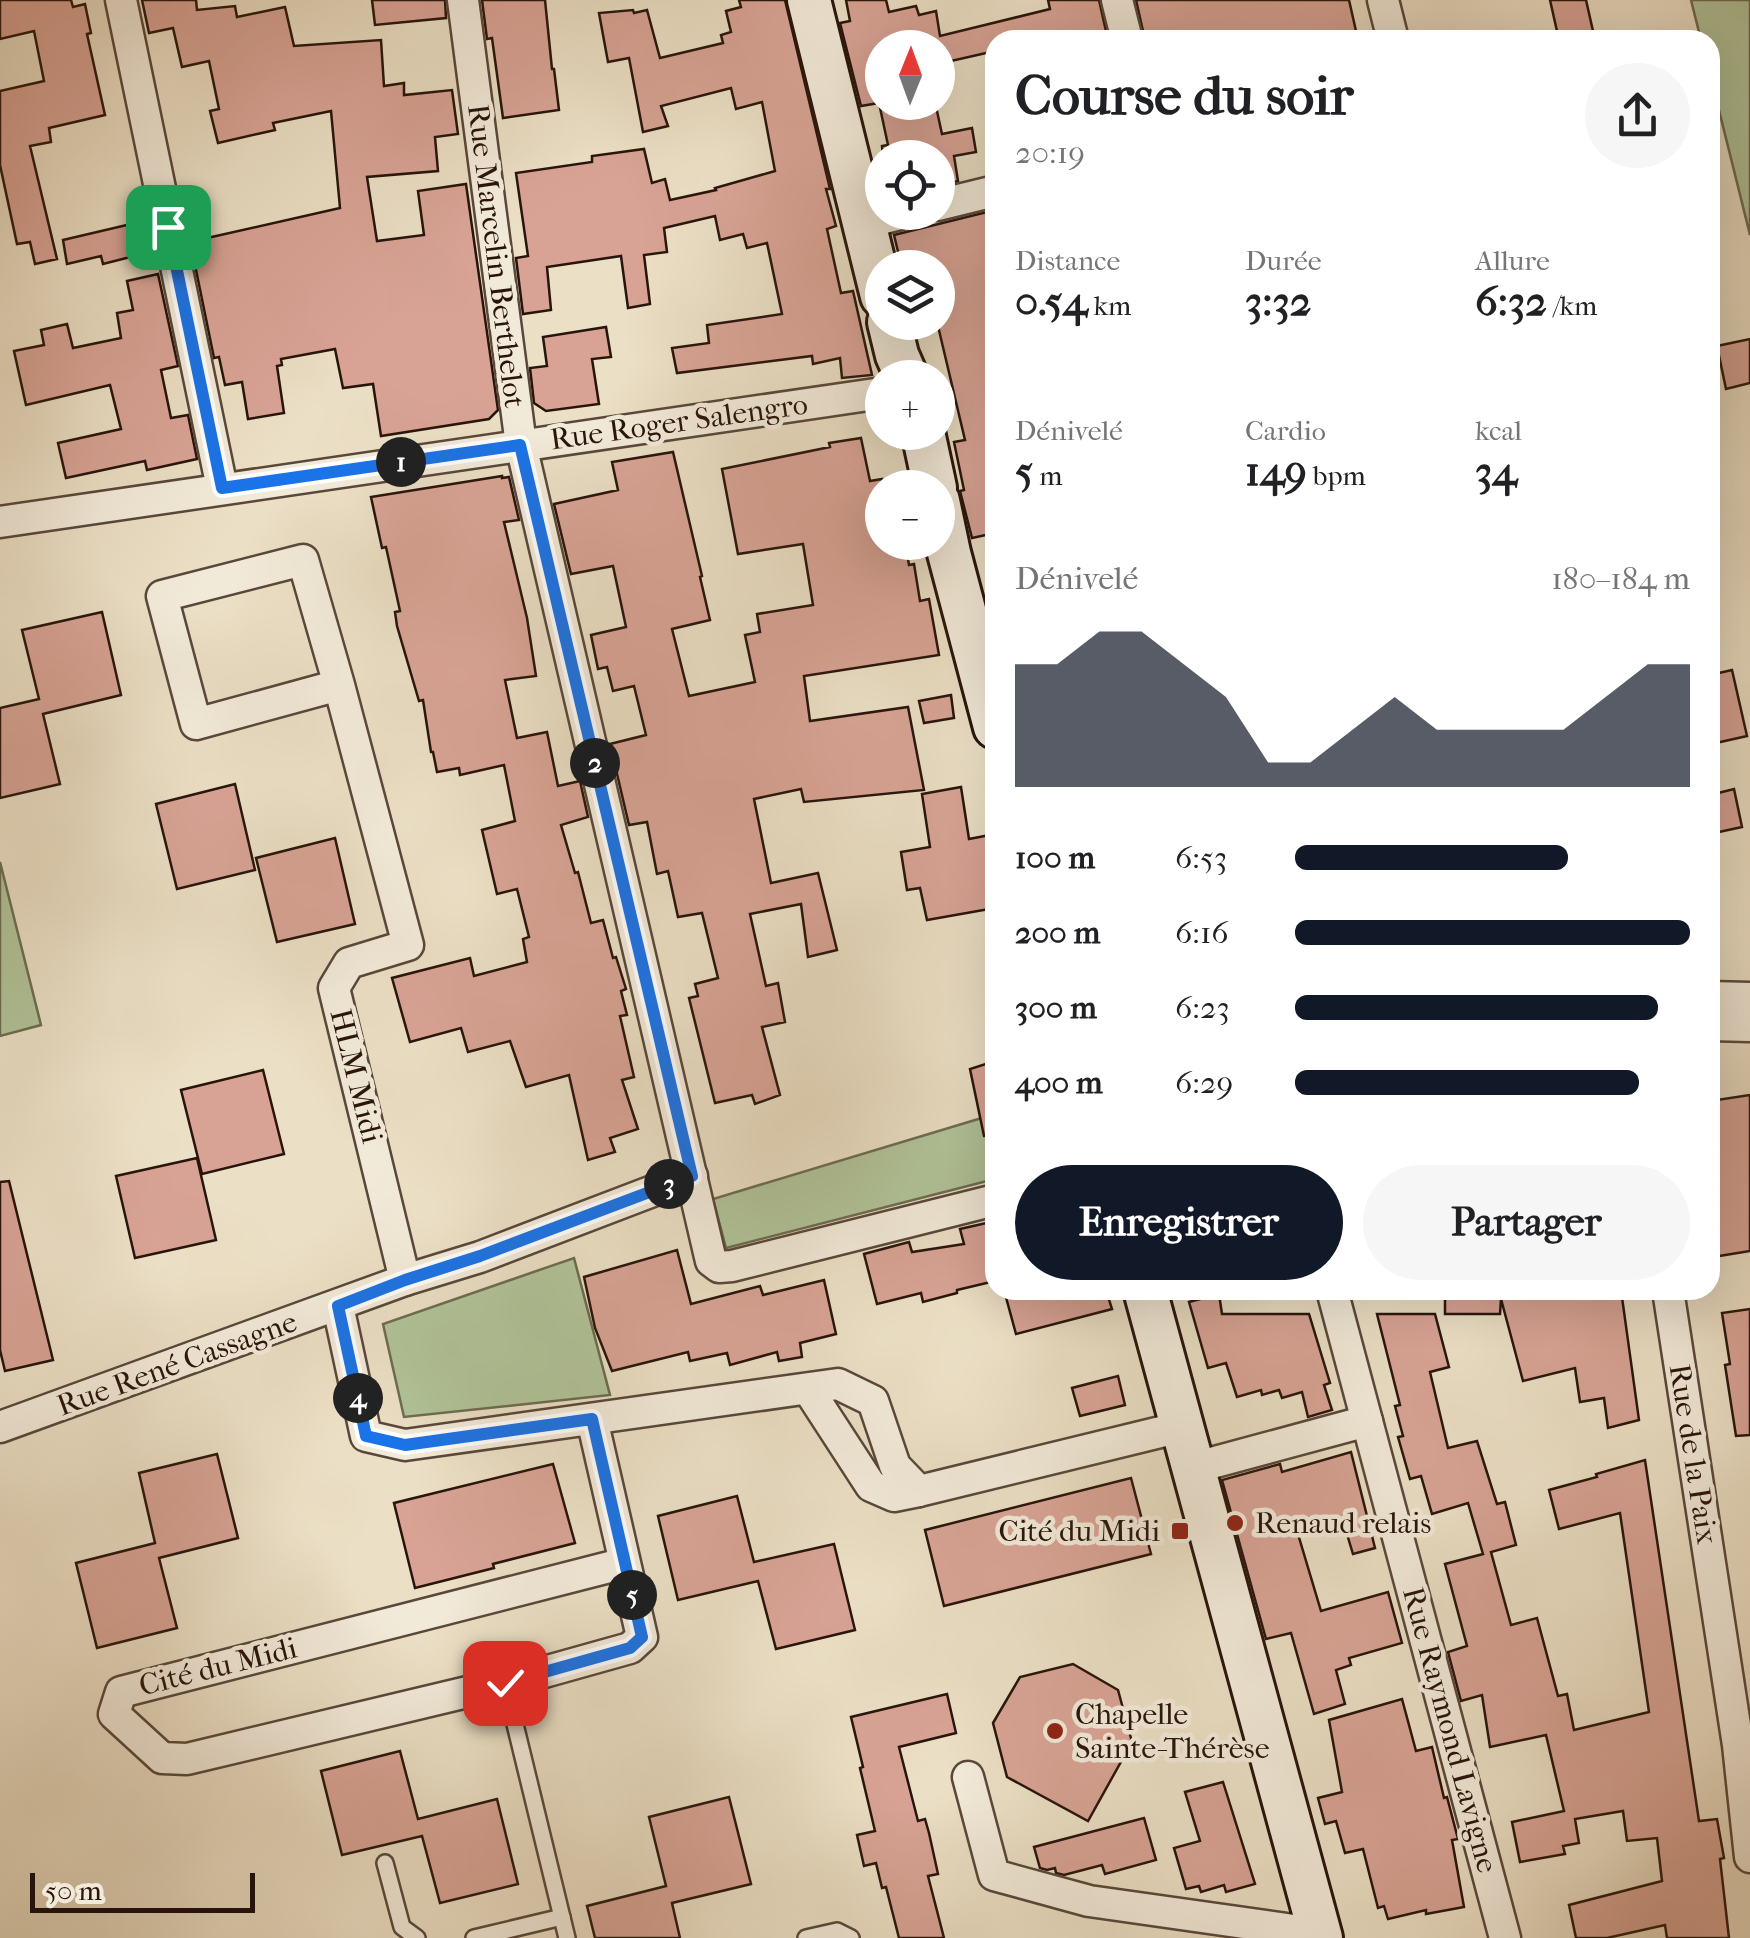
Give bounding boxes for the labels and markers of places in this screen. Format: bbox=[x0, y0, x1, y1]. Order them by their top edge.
pin bbox=[126, 185, 211, 270]
pin: 1 bbox=[376, 437, 426, 487]
pin: 2 bbox=[570, 738, 620, 788]
pin: 3 bbox=[644, 1159, 694, 1209]
pin: 4 bbox=[333, 1373, 383, 1423]
place label: Renaud relais bbox=[1255, 1506, 1431, 1541]
marker: Renaud relais bbox=[1224, 1512, 1246, 1534]
place label: Cité du Midi bbox=[998, 1514, 1160, 1549]
marker: Cité du Midi bbox=[1169, 1520, 1191, 1542]
pin: 5 bbox=[607, 1570, 657, 1620]
pin bbox=[463, 1641, 548, 1726]
place label: Chapelle Sainte-Thérèse bbox=[1075, 1697, 1270, 1766]
marker: Chapelle Sainte-Thérèse bbox=[1044, 1720, 1066, 1742]

